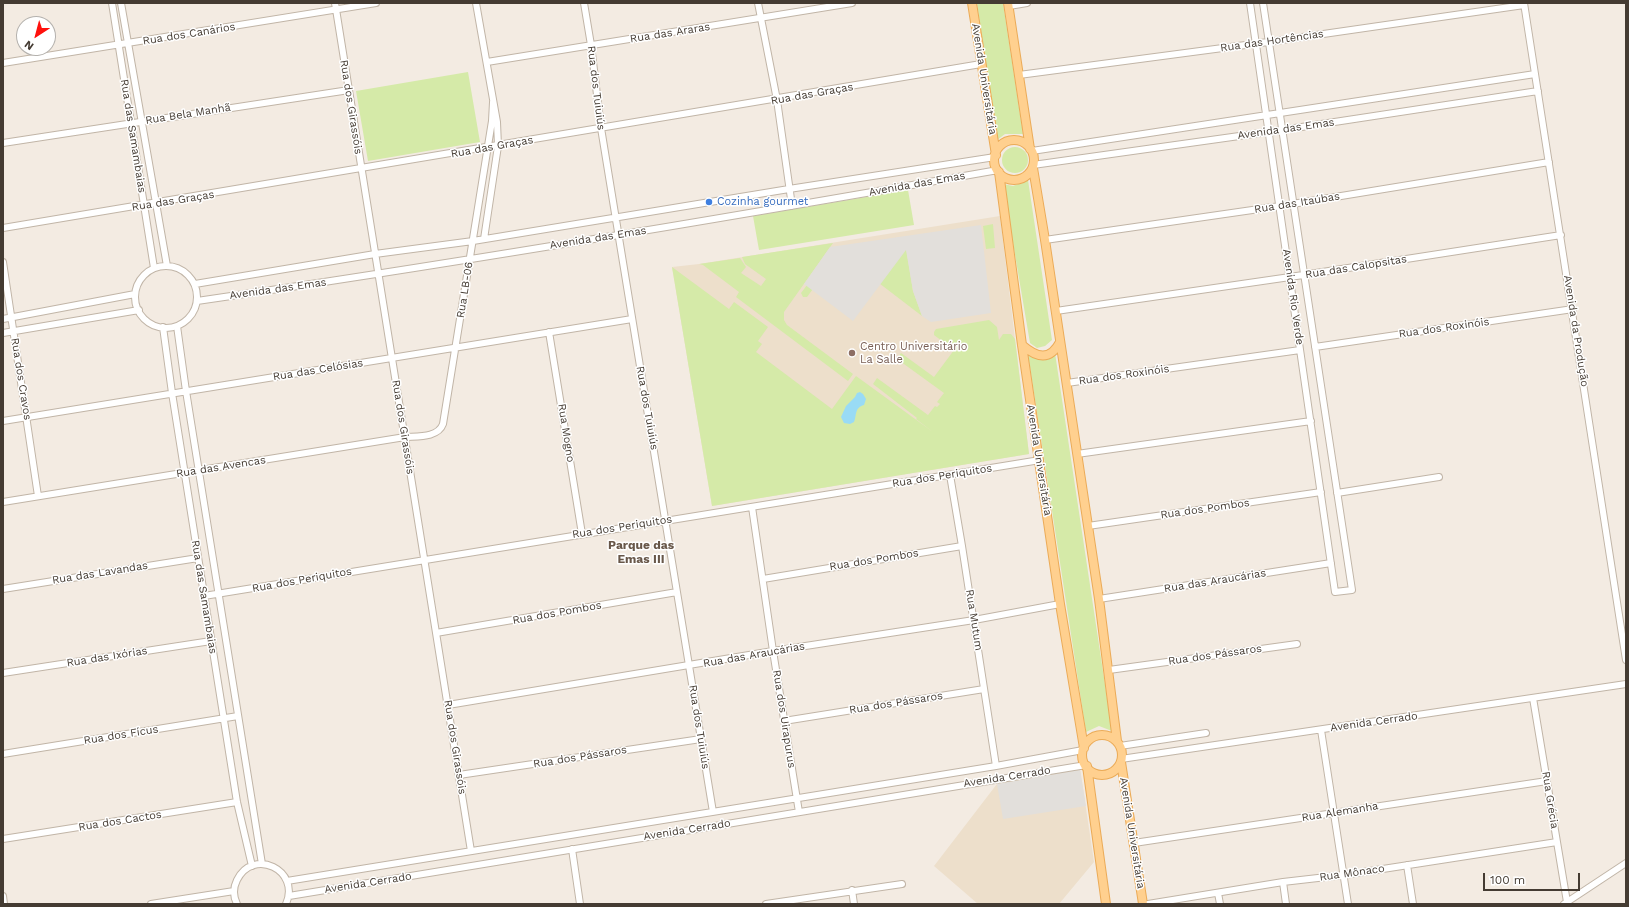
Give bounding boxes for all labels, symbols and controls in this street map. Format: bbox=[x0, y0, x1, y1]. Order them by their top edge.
north arrow bbox=[16, 16, 56, 56]
street label: Rua dos Canários bbox=[142, 20, 236, 48]
street label: Rua das Araras bbox=[629, 20, 711, 46]
street label: Avenida Universitária bbox=[969, 22, 999, 136]
street label: Rua das Hortências bbox=[1219, 27, 1325, 55]
text: N bbox=[22, 38, 36, 53]
street label: Rua dos Tuiuiús bbox=[584, 45, 608, 131]
street label: Rua dos Girassóis bbox=[337, 59, 365, 155]
street label: Rua das Samambaias bbox=[117, 78, 149, 194]
street label: Rua das Graças bbox=[770, 80, 854, 108]
street label: Rua Bela Manhã bbox=[144, 101, 232, 127]
street label: Avenida das Emas bbox=[1237, 116, 1335, 142]
street label: Rua das Graças bbox=[450, 133, 534, 161]
street label: Avenida das Emas bbox=[868, 169, 966, 199]
street label: Rua das Graças bbox=[131, 188, 215, 214]
street label: Rua das Itaúbas bbox=[1253, 190, 1341, 216]
place label: Cozinha gourmet bbox=[717, 195, 808, 209]
marker: Cozinha gourmet bbox=[704, 197, 714, 207]
street label: Avenida das Emas bbox=[549, 224, 647, 252]
street label: Avenida Rio Verde bbox=[1280, 248, 1306, 346]
street label: Rua das Calopsitas bbox=[1304, 252, 1408, 282]
street label: Rua LB-06 bbox=[454, 261, 476, 319]
street label: Avenida da Produção bbox=[1561, 274, 1591, 388]
street label: Avenida das Emas bbox=[229, 276, 327, 302]
street label: Rua dos Roxinóis bbox=[1398, 315, 1490, 341]
street label: Rua dos Cravos bbox=[8, 337, 34, 421]
place label: Centro Universitário La Salle bbox=[860, 340, 967, 366]
marker: Centro Universitário La Salle bbox=[847, 348, 857, 358]
street label: Rua das Celósias bbox=[272, 356, 364, 384]
street label: Rua dos Roxinóis bbox=[1078, 362, 1170, 388]
street label: Rua dos Tuiuiús bbox=[633, 365, 661, 451]
street label: Rua dos Girassóis bbox=[389, 379, 417, 475]
street label: Rua Mogno bbox=[555, 403, 577, 463]
street label: Avenida Universitária bbox=[1024, 403, 1054, 517]
street label: Rua das Avencas bbox=[175, 453, 267, 481]
street label: Rua dos Periquitos bbox=[891, 462, 993, 490]
street label: Rua dos Pombos bbox=[1160, 496, 1250, 522]
street label: Rua dos Periquitos bbox=[571, 513, 673, 541]
district label: Parque das Emas III bbox=[608, 538, 674, 566]
street label: Rua das Samambaias bbox=[188, 539, 220, 655]
street label: Rua dos Pombos bbox=[829, 546, 919, 574]
street label: Rua das Lavandas bbox=[51, 559, 149, 587]
street label: Rua dos Periquitos bbox=[251, 565, 353, 595]
street label: Rua das Araucárias bbox=[1163, 566, 1267, 596]
street label: Rua Mutum bbox=[963, 588, 985, 652]
street label: Rua dos Pombos bbox=[512, 599, 602, 627]
street label: Rua das Araucárias bbox=[702, 640, 806, 670]
street label: Rua dos Pássaros bbox=[1167, 642, 1263, 668]
street label: Rua das Ixórias bbox=[66, 644, 148, 670]
street label: Rua dos Uirapurus bbox=[770, 669, 798, 769]
street label: Rua dos Tuiuiús bbox=[686, 684, 712, 770]
street label: Rua dos Pássaros bbox=[848, 689, 944, 717]
street label: Rua dos Girassóis bbox=[441, 699, 469, 795]
street label: Avenida Cerrado bbox=[1330, 709, 1418, 735]
street label: Rua dos Fícus bbox=[83, 723, 159, 747]
street label: Rua dos Pássaros bbox=[532, 743, 628, 771]
street label: Avenida Cerrado bbox=[963, 764, 1051, 790]
street label: Rua Grécia bbox=[1539, 770, 1561, 830]
street label: Avenida Universitária bbox=[1117, 776, 1147, 890]
street label: Rua Alemanha bbox=[1301, 799, 1379, 825]
street label: Rua dos Cactos bbox=[78, 808, 162, 834]
street label: Avenida Cerrado bbox=[643, 817, 731, 843]
street label: Rua Mônaco bbox=[1319, 862, 1385, 884]
scale bar bbox=[1485, 865, 1582, 891]
street label: Avenida Cerrado bbox=[324, 870, 412, 896]
text: 100 m bbox=[1490, 873, 1525, 887]

